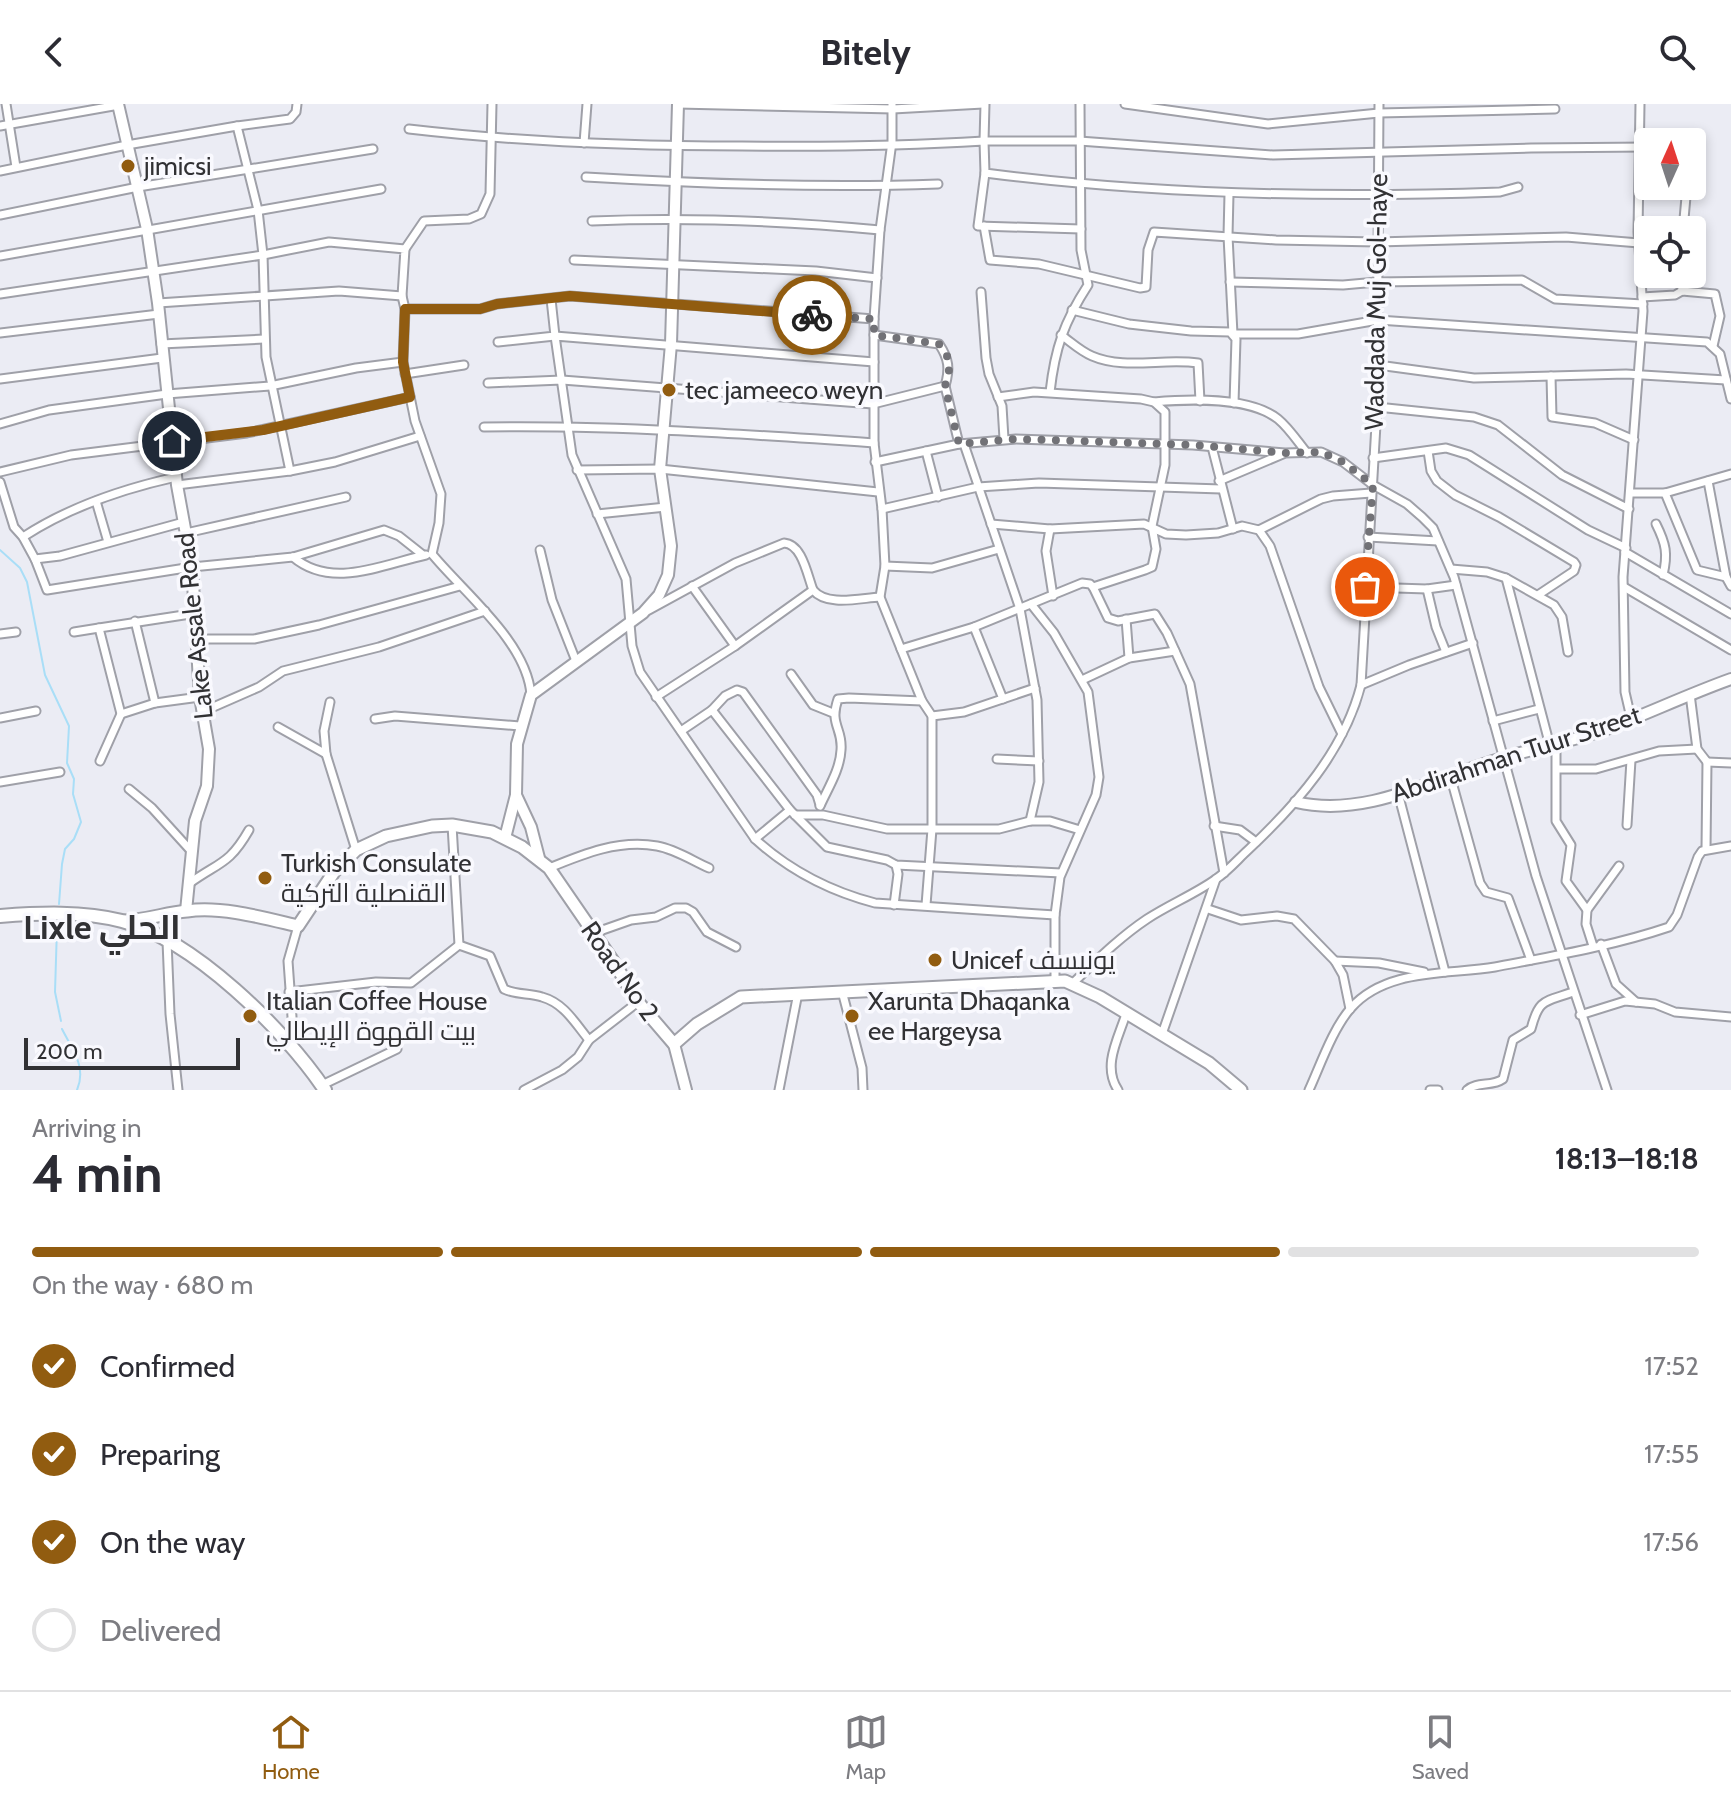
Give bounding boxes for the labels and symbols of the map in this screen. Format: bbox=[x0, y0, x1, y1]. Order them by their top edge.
north arrow bbox=[1634, 128, 1706, 200]
place label: jimicsi bbox=[143, 150, 211, 182]
marker: jimicsi bbox=[119, 157, 137, 175]
street label: Waddada Muj Gol-haye bbox=[1358, 173, 1394, 431]
courier bbox=[772, 275, 852, 355]
place label: tec jameeco weyn bbox=[685, 374, 883, 406]
marker: tec jameeco weyn bbox=[660, 381, 678, 399]
pin bbox=[138, 407, 206, 475]
street label: Lake Assale Road bbox=[168, 531, 220, 721]
pin bbox=[1331, 553, 1399, 621]
street label: Abdirahman Tuur Street bbox=[1387, 698, 1645, 809]
place label: Turkish Consulate القنصلية التركية bbox=[281, 847, 472, 909]
marker: Turkish Consulate القنصلية التركية bbox=[256, 869, 274, 887]
district label: Lixle الحلي bbox=[23, 906, 181, 955]
street label: Road No 2 bbox=[574, 915, 666, 1027]
place label: Unicef يونيسف bbox=[951, 944, 1115, 976]
marker: Unicef يونيسف bbox=[926, 951, 944, 969]
place label: Italian Coffee House بيت القهوة الإيطالي bbox=[266, 985, 487, 1052]
place label: Xarunta Dhaqanka ee Hargeysa bbox=[868, 985, 1070, 1047]
marker: Italian Coffee House بيت القهوة الإيطالي bbox=[241, 1007, 259, 1025]
marker: Xarunta Dhaqanka ee Hargeysa bbox=[843, 1007, 861, 1025]
scale bar bbox=[24, 1034, 240, 1070]

